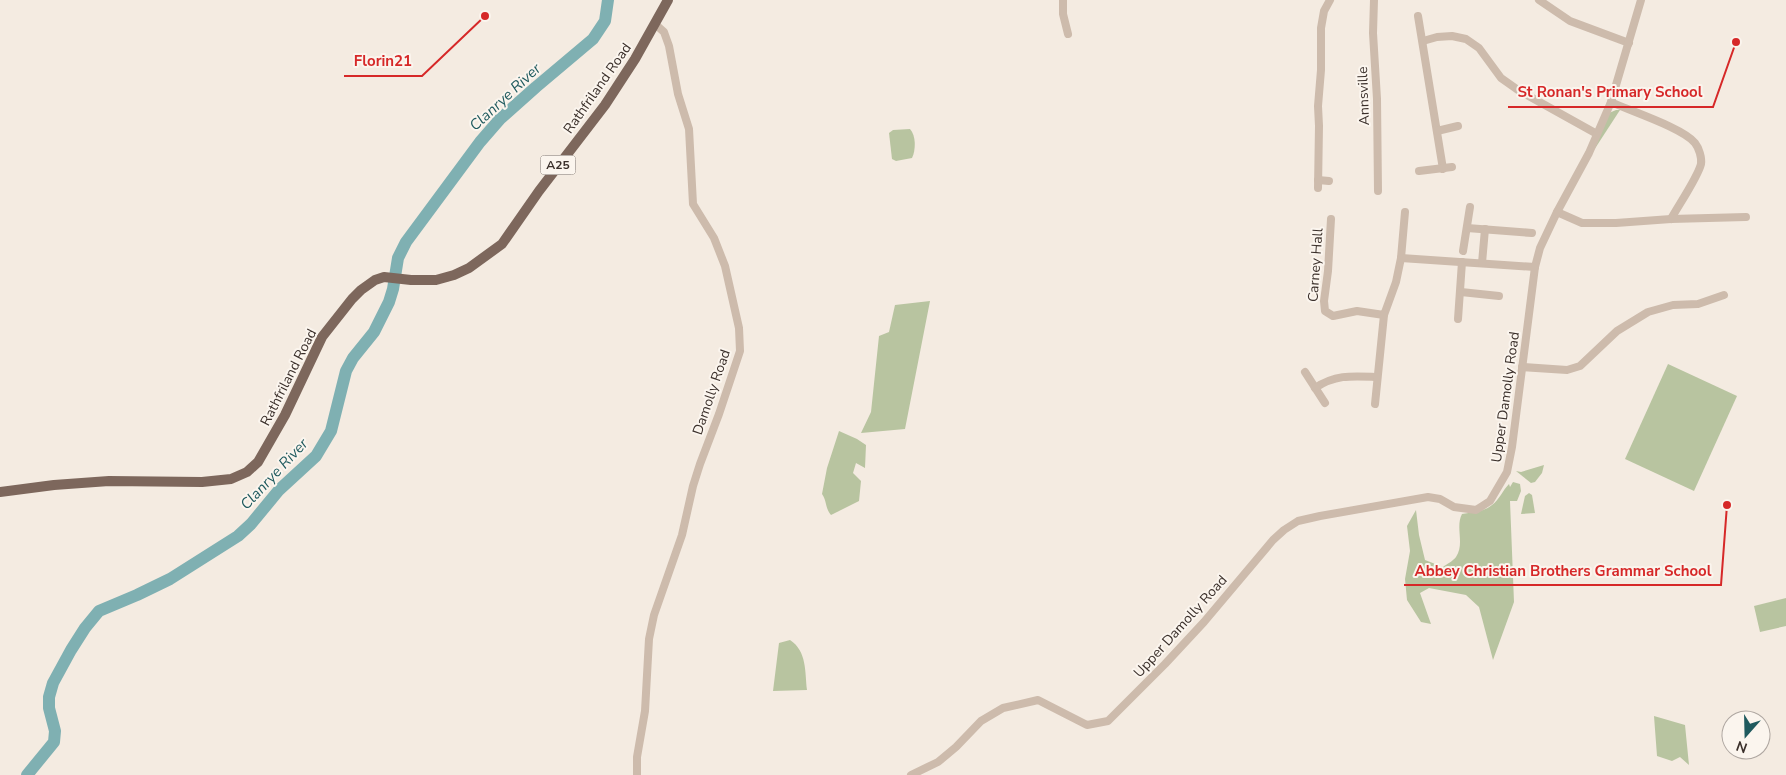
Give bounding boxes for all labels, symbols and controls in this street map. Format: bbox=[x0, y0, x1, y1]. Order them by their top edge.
street label: Rathfriland Road bbox=[559, 39, 636, 137]
callout: Florin21 bbox=[344, 46, 422, 76]
text: Florin21 bbox=[354, 51, 412, 71]
water label: Clanrye River bbox=[465, 58, 545, 135]
street label: Annsville bbox=[1353, 66, 1374, 126]
callout: St Ronan's Primary School bbox=[1508, 77, 1713, 107]
text: St Ronan's Primary School bbox=[1517, 82, 1703, 102]
road number: A25 bbox=[540, 156, 576, 174]
street label: Carney Hall bbox=[1303, 227, 1328, 303]
street label: Rathfriland Road bbox=[256, 326, 321, 429]
street label: Upper Damolly Road bbox=[1487, 331, 1524, 464]
street label: Damolly Road bbox=[688, 347, 735, 437]
water label: Clanrye River bbox=[236, 434, 313, 514]
callout: Abbey Christian Brothers Grammar School bbox=[1404, 555, 1721, 585]
text: Abbey Christian Brothers Grammar School bbox=[1414, 561, 1712, 581]
street label: Upper Damolly Road bbox=[1129, 571, 1231, 682]
north arrow bbox=[1721, 710, 1771, 760]
text: N bbox=[1734, 736, 1750, 757]

